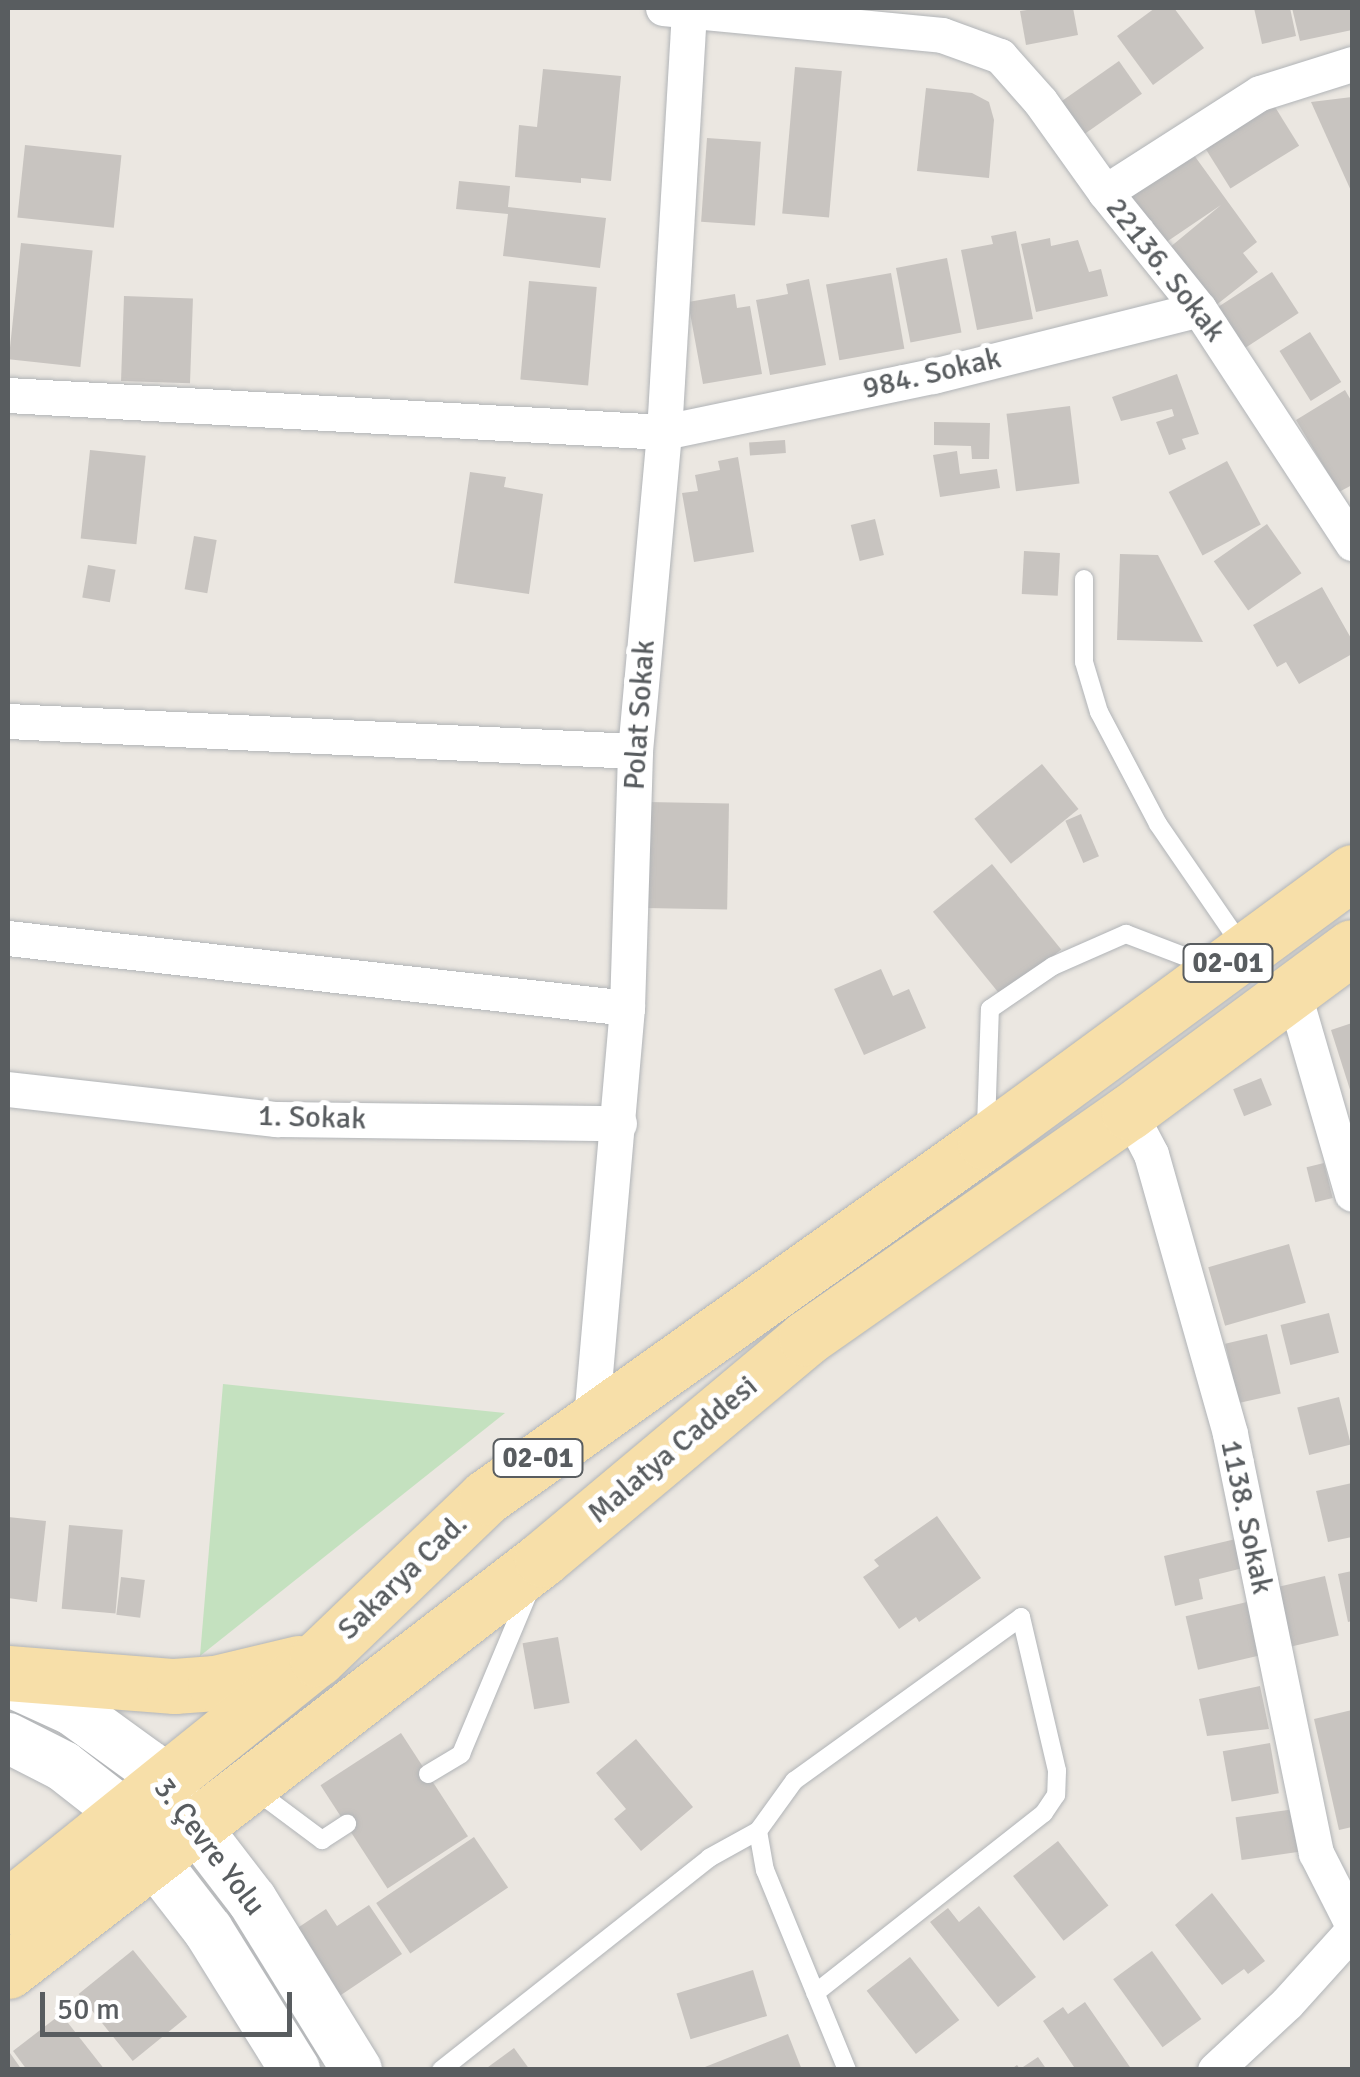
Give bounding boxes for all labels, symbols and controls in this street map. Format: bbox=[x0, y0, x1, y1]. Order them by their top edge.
street label: 22136. Sokak bbox=[1098, 191, 1232, 349]
street label: 984. Sokak bbox=[859, 341, 1005, 407]
street label: Polat Sokak bbox=[617, 639, 663, 791]
road number: 02-01 bbox=[1180, 940, 1276, 986]
street label: 1. Sokak bbox=[257, 1098, 367, 1138]
street label: Malatya Caddesi bbox=[581, 1369, 765, 1531]
road number: 02-01 bbox=[490, 1435, 586, 1481]
street label: 1138. Sokak bbox=[1212, 1437, 1280, 1597]
street label: Sakarya Cad. bbox=[331, 1506, 475, 1648]
street label: 3. Çevre Yolu bbox=[146, 1771, 272, 1923]
scale bar bbox=[45, 1972, 298, 2034]
text: 50 m bbox=[57, 1991, 120, 2028]

